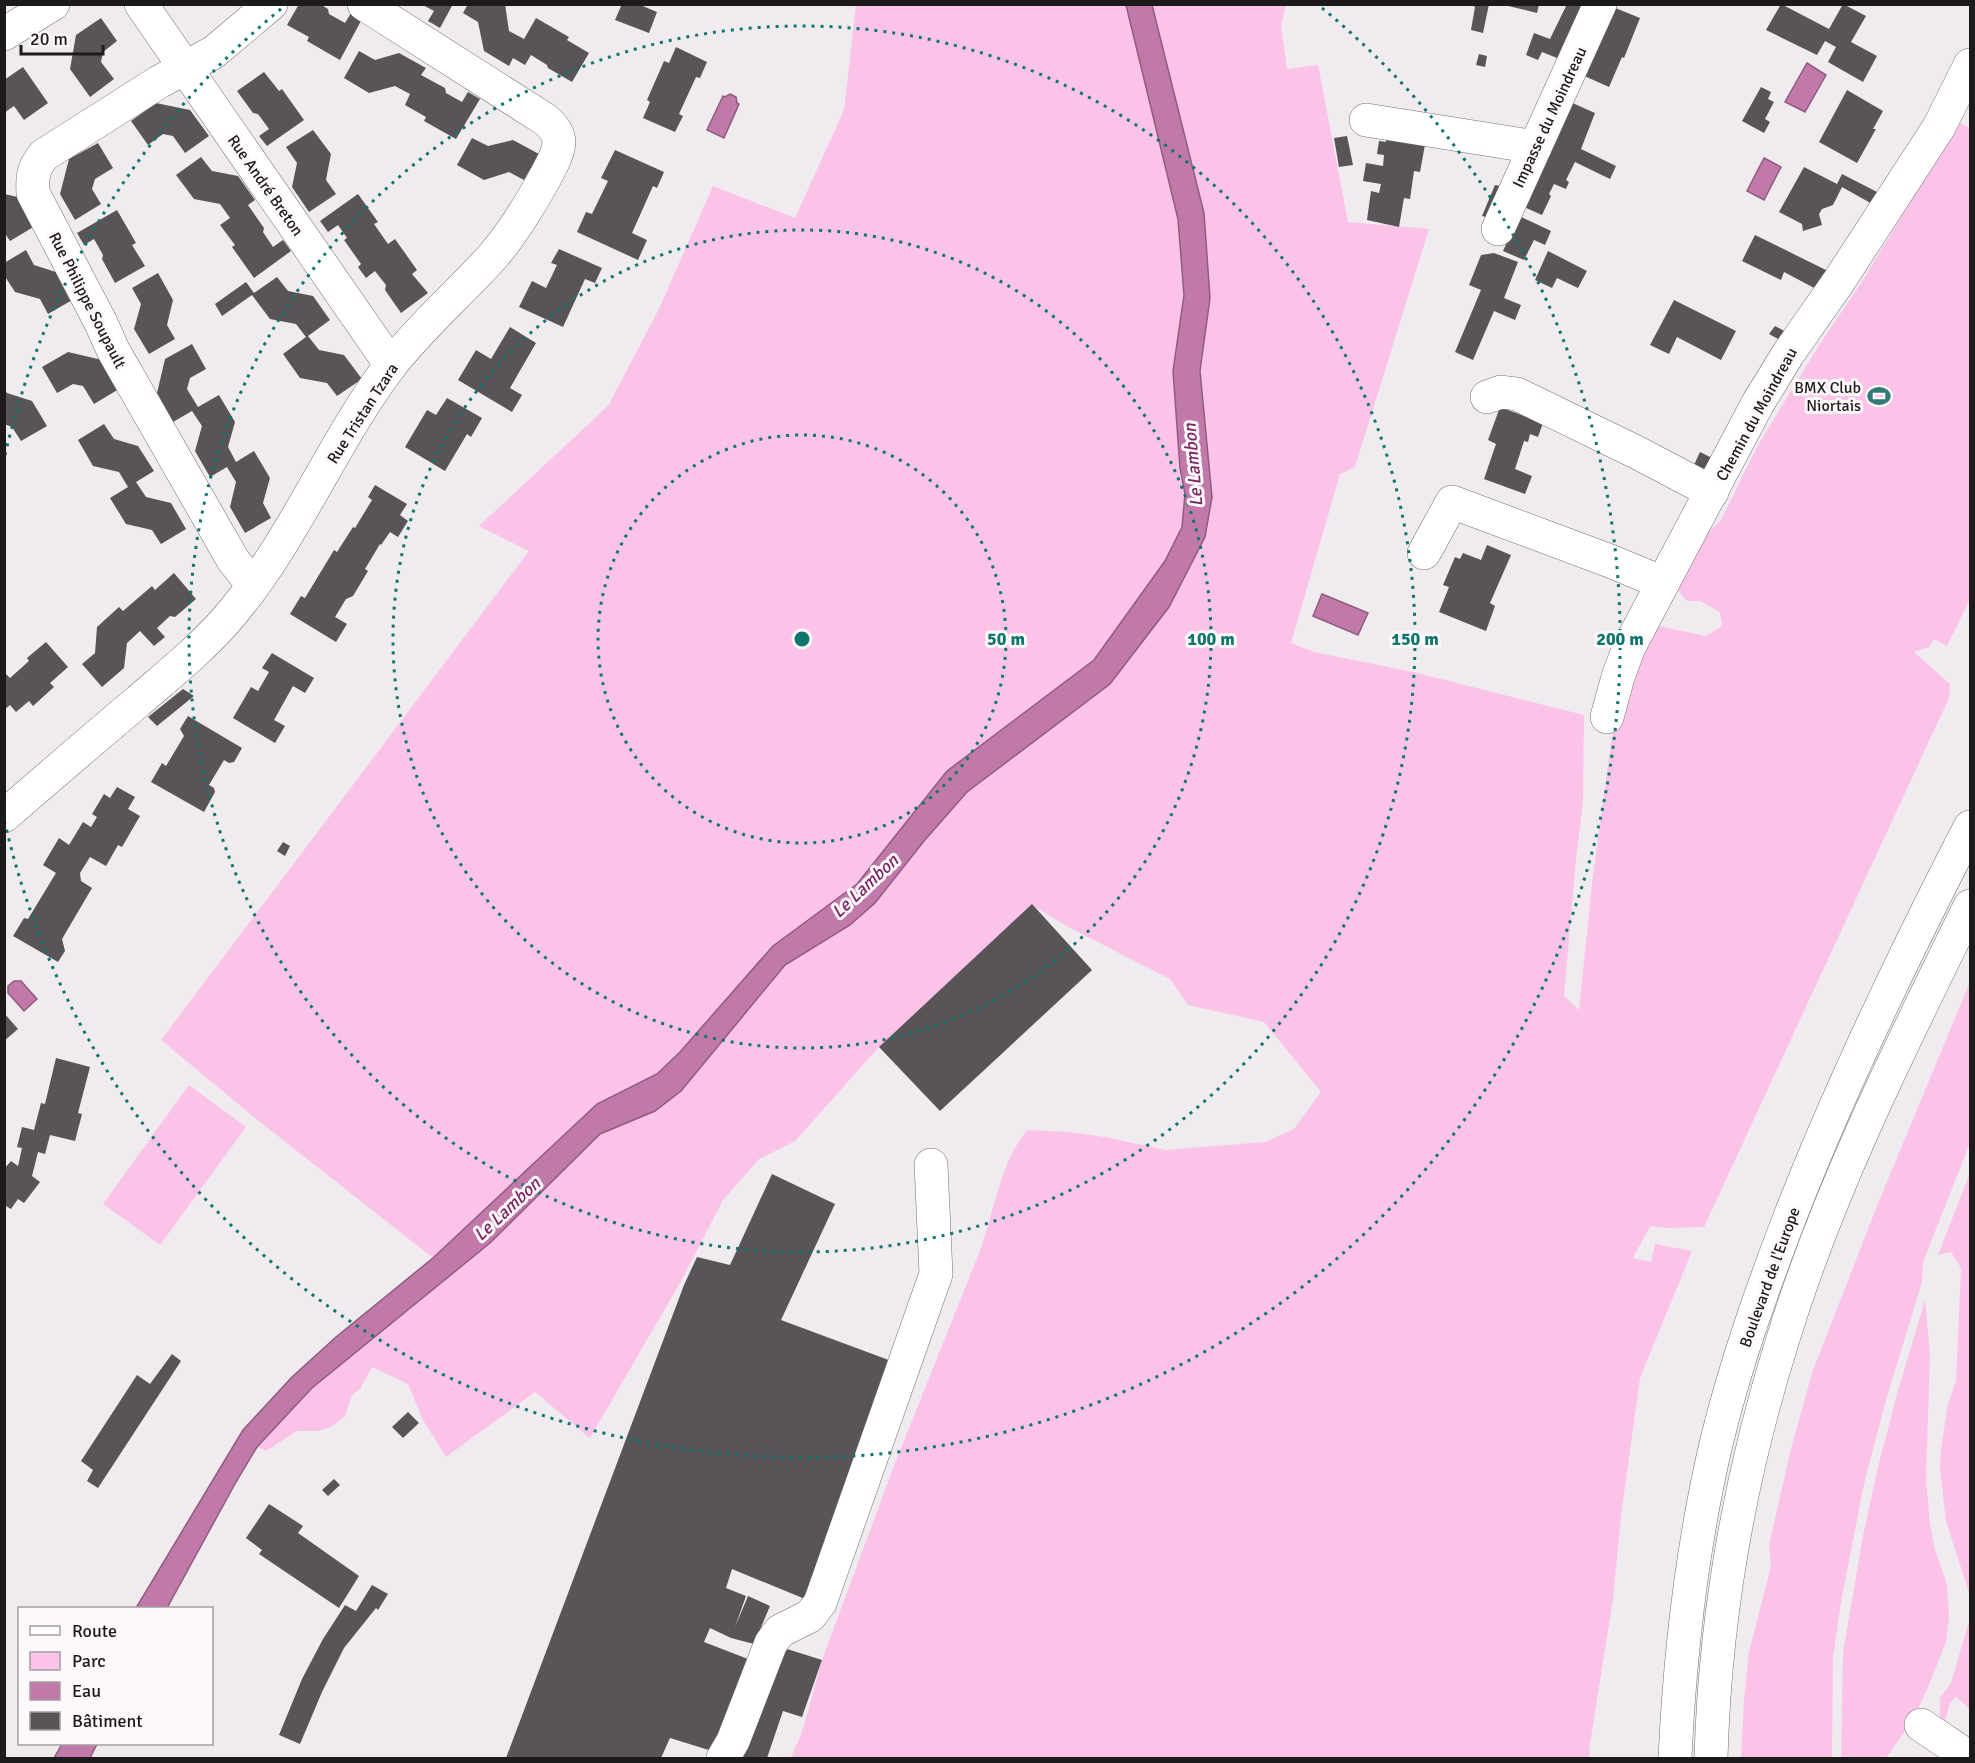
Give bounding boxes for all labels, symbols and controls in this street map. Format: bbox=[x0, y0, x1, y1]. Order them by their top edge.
scale bar bbox=[21, 18, 104, 56]
text: 20 m bbox=[30, 28, 68, 50]
street label: Impasse du Moindreau bbox=[1508, 44, 1591, 191]
street label: Rue André Breton bbox=[223, 131, 308, 240]
street label: Rue Philippe Soupault bbox=[44, 229, 130, 372]
street label: Chemin du Moindreau bbox=[1712, 344, 1802, 485]
street label: Rue Tristan Tzara bbox=[323, 359, 403, 468]
place label: BMX Club Niortais bbox=[1794, 378, 1861, 416]
sports icon: BMX Club Niortais bbox=[1866, 383, 1892, 409]
water label: Le Lambon bbox=[1178, 421, 1208, 507]
text: 50 m bbox=[987, 628, 1025, 650]
text: 100 m bbox=[1187, 628, 1235, 650]
text: 150 m bbox=[1391, 628, 1439, 650]
text: 200 m bbox=[1596, 628, 1644, 650]
centre of rings bbox=[792, 629, 812, 649]
water label: Le Lambon bbox=[827, 849, 904, 922]
water label: Le Lambon bbox=[469, 1172, 546, 1245]
street label: Boulevard de l'Europe bbox=[1735, 1205, 1805, 1350]
legend bbox=[18, 1607, 213, 1745]
text: Route bbox=[72, 1620, 117, 1642]
text: Parc bbox=[72, 1650, 106, 1672]
text: Eau bbox=[72, 1680, 101, 1702]
text: Bâtiment bbox=[72, 1710, 143, 1732]

